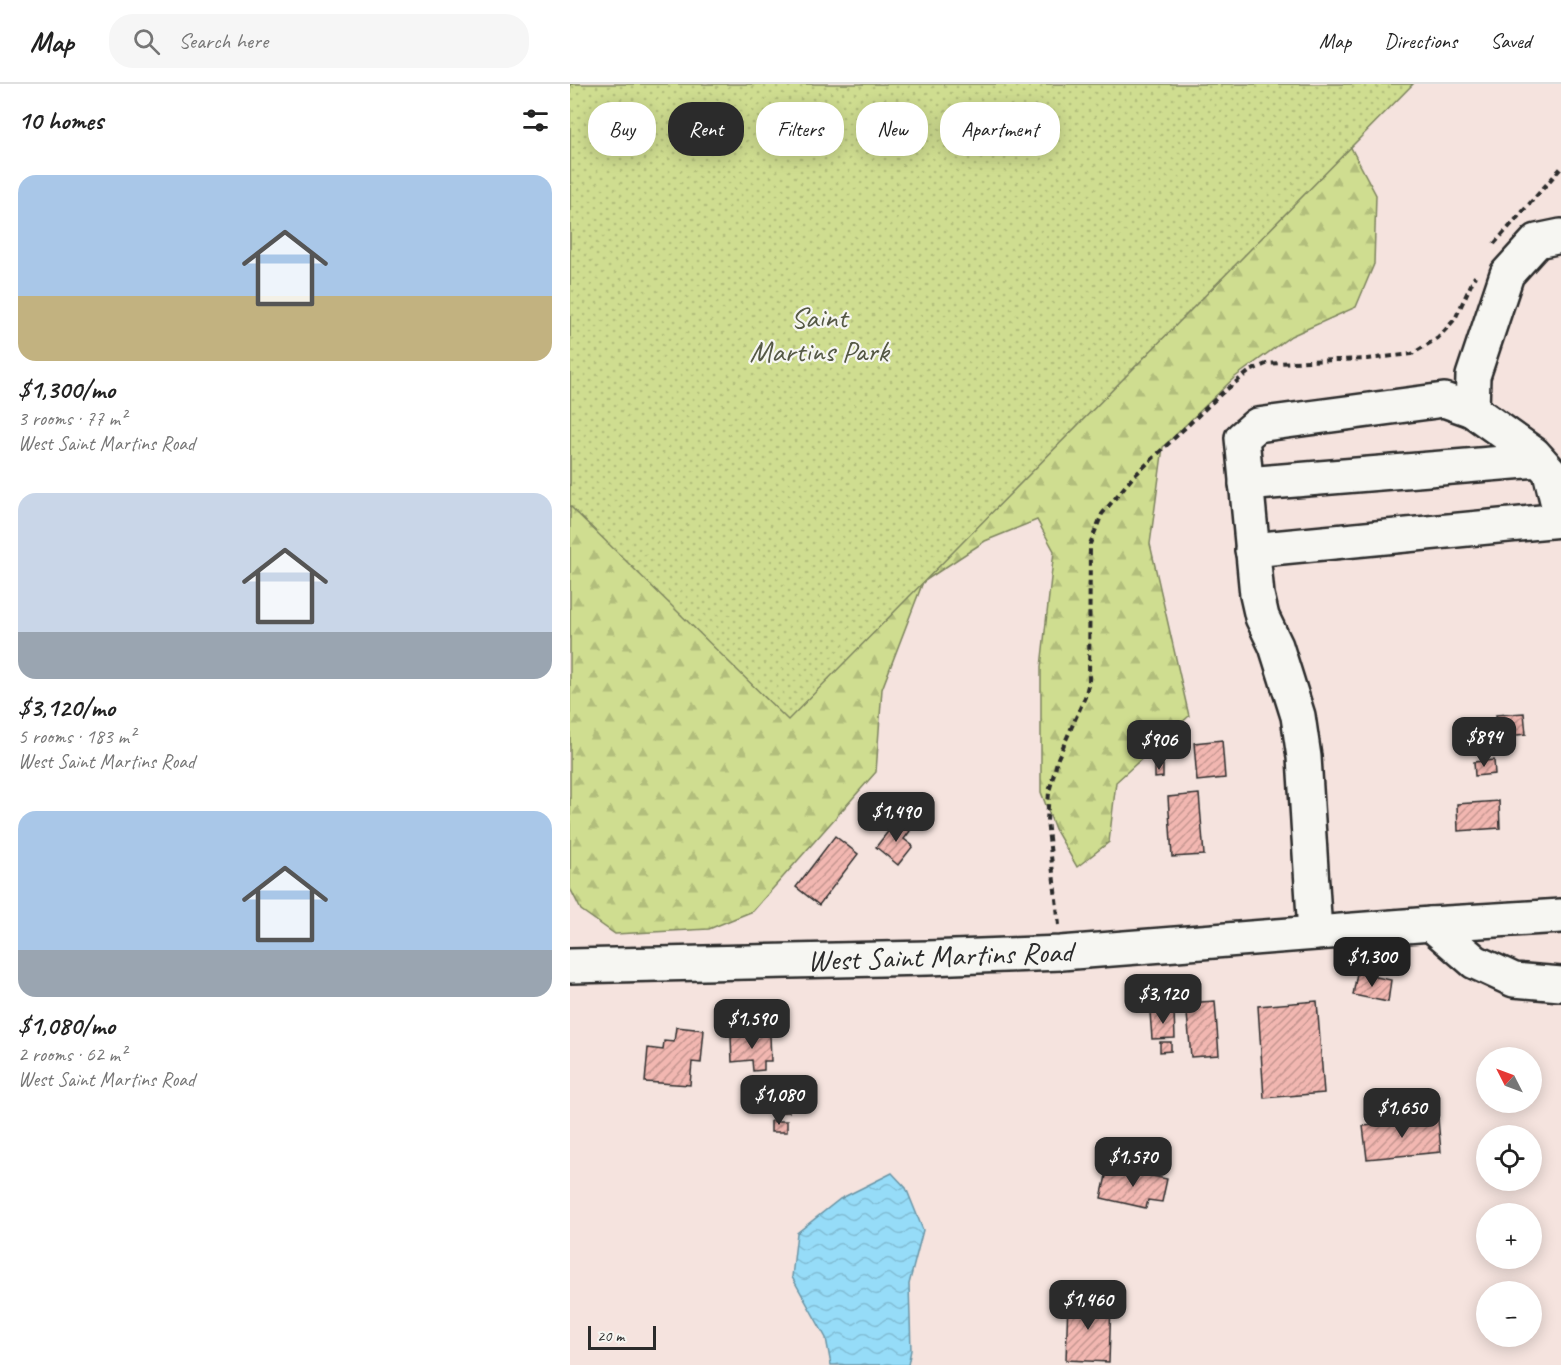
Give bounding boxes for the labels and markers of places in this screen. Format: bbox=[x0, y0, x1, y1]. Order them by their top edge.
pin: $894 bbox=[1448, 717, 1520, 768]
pin: $906 bbox=[1123, 720, 1195, 771]
pin: $1,490 bbox=[847, 792, 945, 843]
pin: $1,300 bbox=[1323, 937, 1421, 988]
pin: $3,120 bbox=[1114, 974, 1212, 1025]
pin: $1,590 bbox=[703, 999, 801, 1050]
pin: $1,080 bbox=[730, 1075, 828, 1126]
pin: $1,650 bbox=[1353, 1088, 1451, 1139]
pin: $1,570 bbox=[1084, 1137, 1182, 1188]
pin: $1,460 bbox=[1039, 1280, 1137, 1331]

